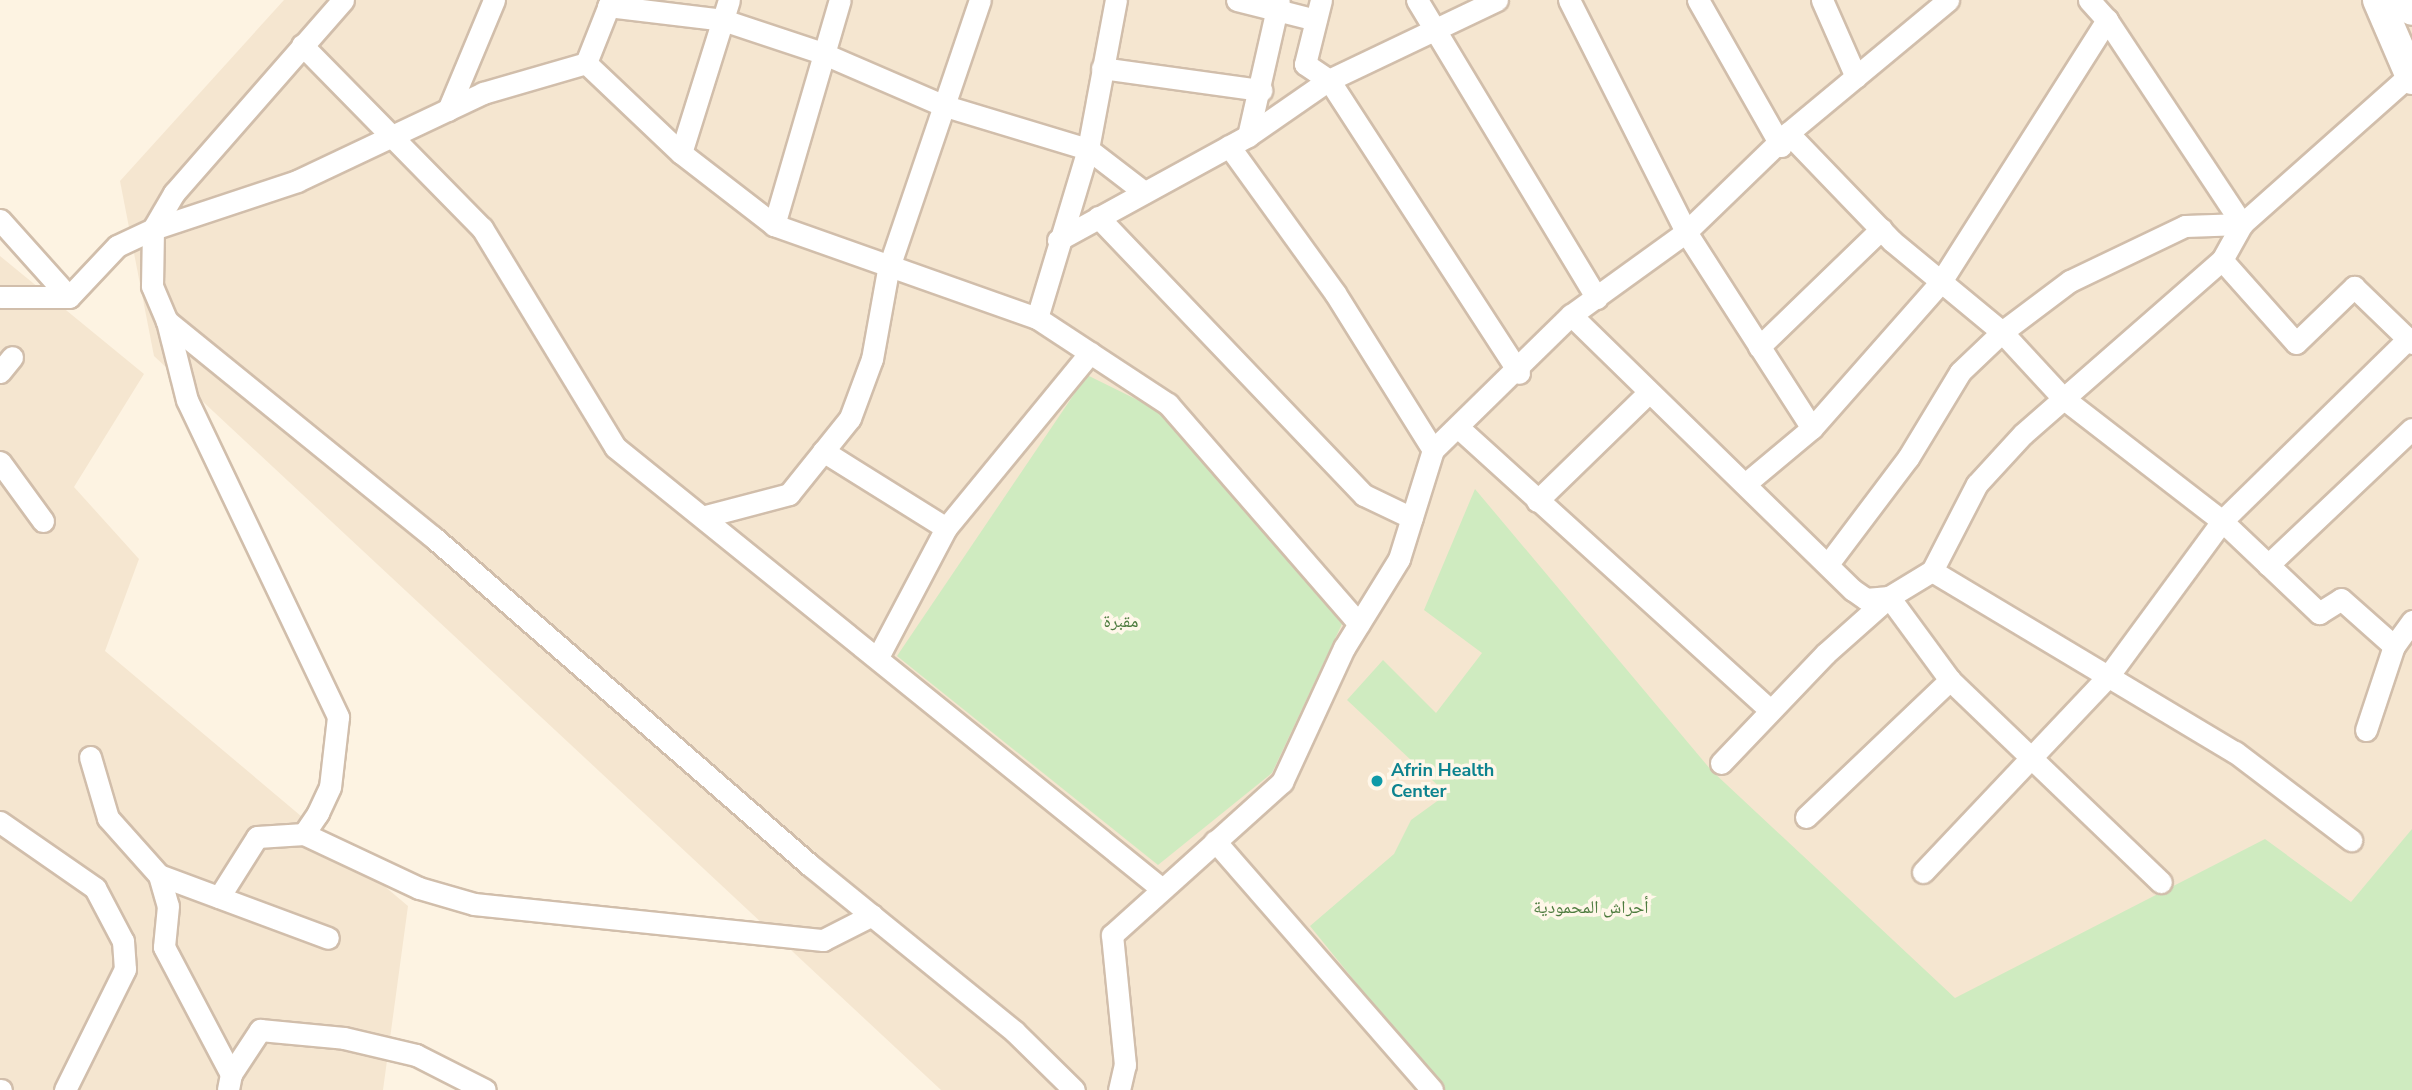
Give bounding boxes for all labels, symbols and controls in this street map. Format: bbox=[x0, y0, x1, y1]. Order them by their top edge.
park label: مقبرة bbox=[1103, 610, 1139, 632]
place label: Afrin Health Center bbox=[1391, 760, 1494, 802]
marker: Afrin Health Center bbox=[1369, 773, 1385, 789]
park label: أحراش المحمودية bbox=[1533, 896, 1649, 918]

